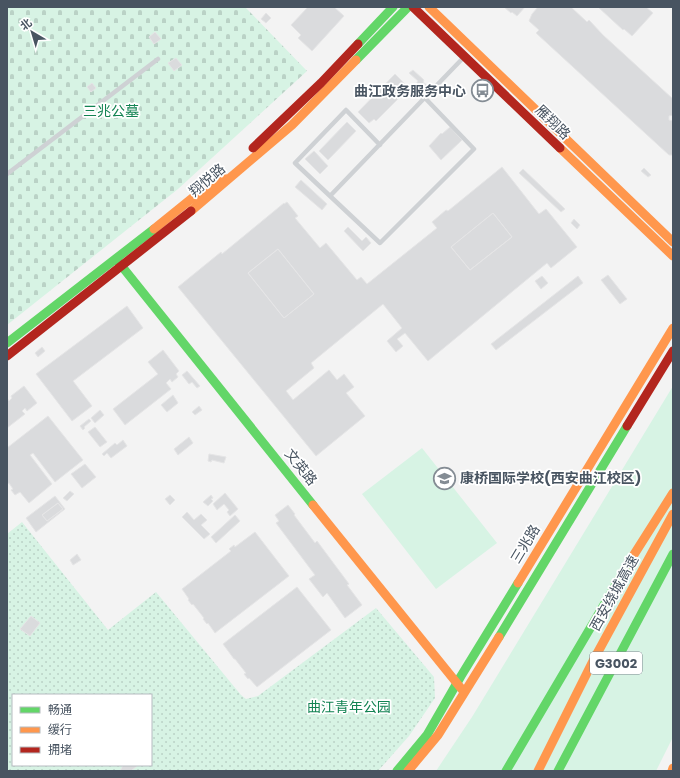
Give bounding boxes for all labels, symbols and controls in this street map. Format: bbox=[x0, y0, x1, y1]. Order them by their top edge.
north arrow bbox=[12, 12, 52, 52]
text: 北 bbox=[17, 14, 35, 34]
bus stop icon: 曲江政务服务中心 bbox=[469, 78, 495, 104]
place label: 曲江政务服务中心 bbox=[354, 81, 466, 101]
street label: 雁翔路 bbox=[531, 100, 575, 144]
park label: 三兆公墓 bbox=[83, 101, 139, 121]
street label: 翔悦路 bbox=[184, 159, 230, 201]
street label: 文英路 bbox=[280, 444, 322, 490]
school or university icon: 康桥国际学校(西安曲江校区) bbox=[431, 465, 457, 491]
place label: 康桥国际学校(西安曲江校区) bbox=[460, 468, 641, 488]
street label: 三兆路 bbox=[506, 521, 544, 567]
street label: 西安绕城高速 bbox=[585, 551, 643, 635]
road number: G3002 bbox=[590, 652, 642, 674]
legend bbox=[12, 694, 152, 766]
park label: 曲江青年公园 bbox=[307, 697, 391, 717]
text: 畅通 bbox=[48, 701, 72, 718]
text: 缓行 bbox=[48, 721, 72, 738]
text: 拥堵 bbox=[48, 741, 72, 758]

